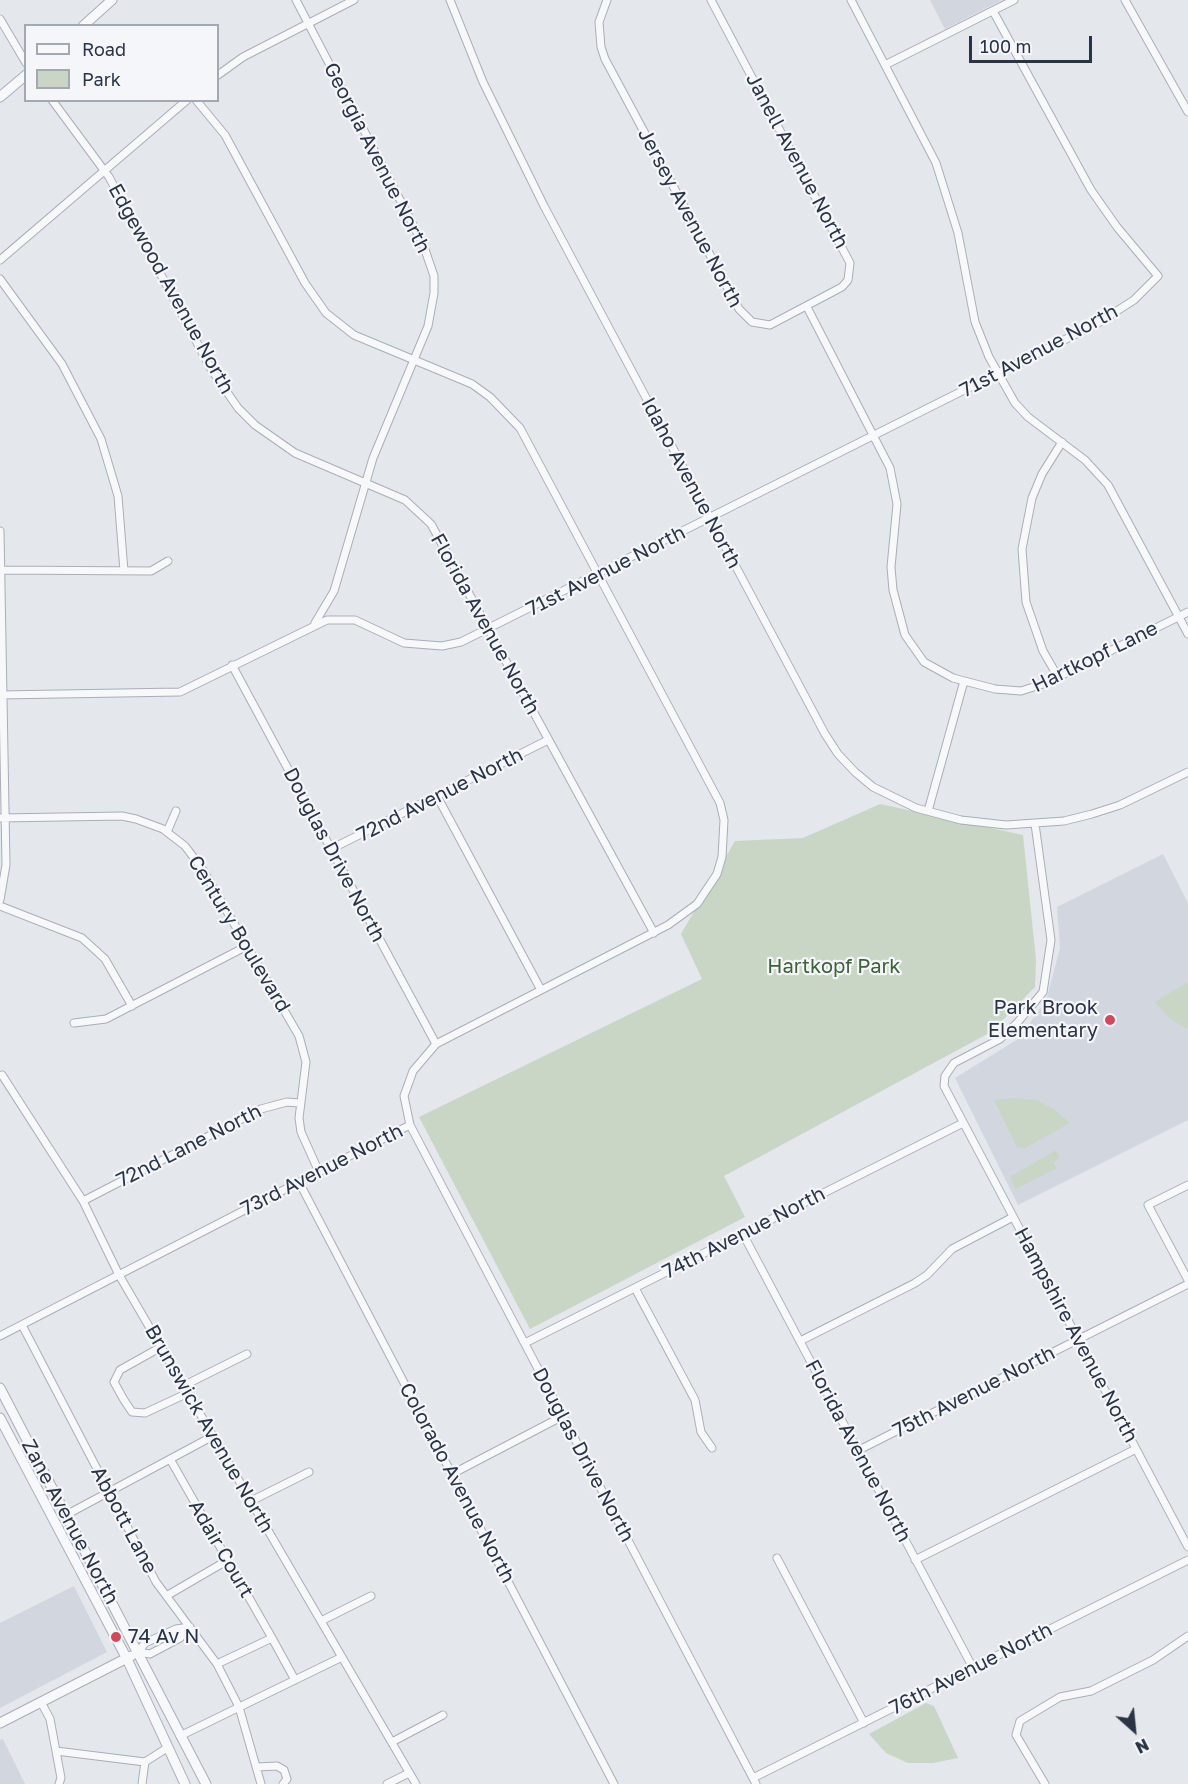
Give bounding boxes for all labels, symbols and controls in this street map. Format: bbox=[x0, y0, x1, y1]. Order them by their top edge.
legend bbox=[24, 24, 219, 102]
scale bar bbox=[972, 24, 1095, 62]
text: 100 m bbox=[980, 35, 1031, 57]
text: Road bbox=[82, 38, 126, 60]
street label: Georgia Avenue North bbox=[319, 59, 435, 257]
text: Park bbox=[82, 68, 121, 90]
street label: Janell Avenue North bbox=[741, 69, 853, 253]
street label: Jersey Avenue North bbox=[633, 124, 747, 312]
street label: Edgewood Avenue North bbox=[103, 180, 239, 398]
street label: 71st Avenue North bbox=[956, 299, 1122, 403]
street label: Idaho Avenue North bbox=[636, 393, 746, 573]
street label: 71st Avenue North bbox=[523, 521, 689, 621]
street label: Florida Avenue North bbox=[425, 529, 545, 719]
street label: Hartkopf Lane bbox=[1028, 616, 1162, 698]
street label: 72nd Avenue North bbox=[353, 743, 527, 847]
street label: Douglas Drive North bbox=[278, 764, 390, 946]
street label: Century Boulevard bbox=[183, 851, 295, 1017]
park label: Hartkopf Park bbox=[767, 955, 901, 979]
place label: Park Brook Elementary bbox=[988, 996, 1098, 1043]
marker: Park Brook Elementary bbox=[1103, 1013, 1117, 1027]
street label: 72nd Lane North bbox=[113, 1099, 265, 1193]
street label: 73rd Avenue North bbox=[237, 1119, 407, 1221]
street label: 74th Avenue North bbox=[659, 1182, 829, 1284]
street label: Hampshire Avenue North bbox=[1009, 1223, 1143, 1447]
street label: Brunswick Avenue North bbox=[140, 1321, 278, 1537]
street label: 75th Avenue North bbox=[889, 1341, 1059, 1443]
street label: Florida Avenue North bbox=[800, 1356, 916, 1546]
street label: Douglas Drive North bbox=[527, 1364, 639, 1546]
street label: Colorado Avenue North bbox=[394, 1379, 520, 1587]
street label: Zane Avenue North bbox=[16, 1435, 124, 1609]
street label: Abbott Lane bbox=[86, 1462, 162, 1578]
street label: Adair Court bbox=[183, 1496, 259, 1602]
street label: 76th Avenue North bbox=[886, 1618, 1056, 1720]
place label: 74 Av N bbox=[128, 1625, 199, 1649]
marker: 74 Av N bbox=[109, 1630, 123, 1644]
north arrow bbox=[1104, 1700, 1164, 1760]
text: N bbox=[1132, 1734, 1152, 1758]

